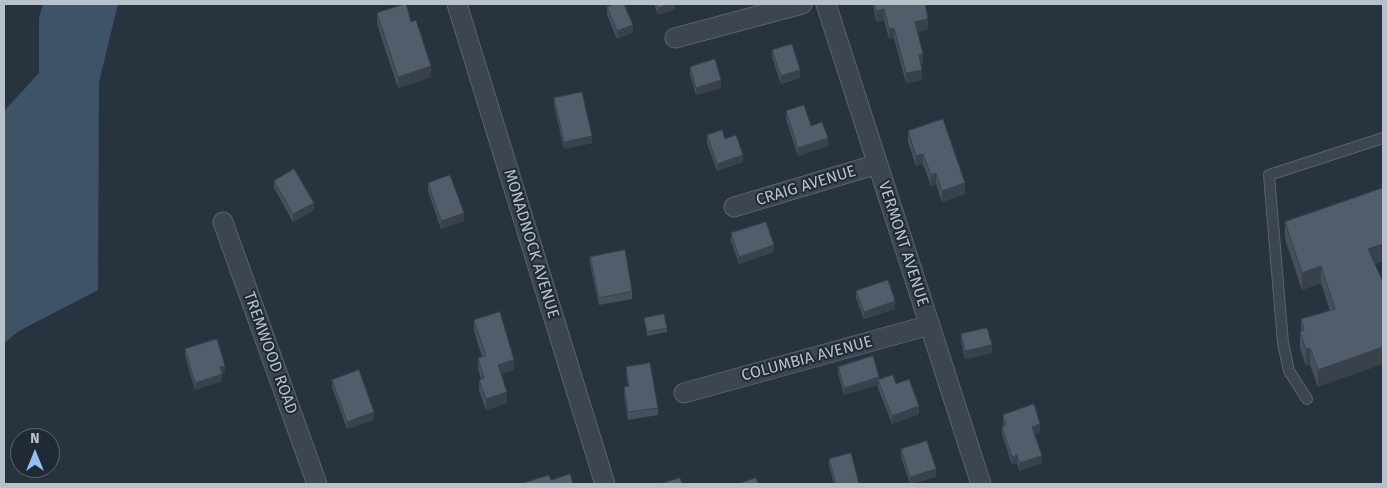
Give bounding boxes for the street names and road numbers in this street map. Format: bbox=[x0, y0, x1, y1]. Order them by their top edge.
street label: CRAIG AVENUE bbox=[754, 162, 858, 210]
street label: MONADNOCK AVENUE bbox=[499, 167, 563, 321]
street label: VERMONT AVENUE bbox=[874, 179, 932, 309]
street label: TREMWOOD ROAD bbox=[239, 289, 301, 417]
street label: COLUMBIA AVENUE bbox=[739, 332, 875, 386]

